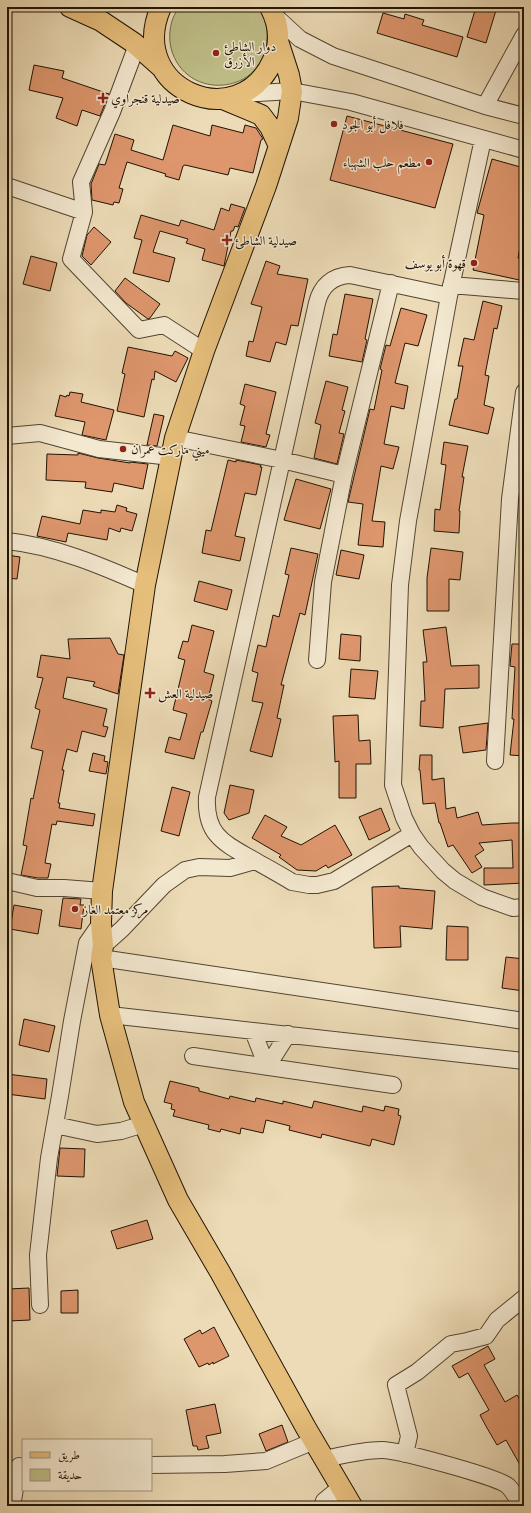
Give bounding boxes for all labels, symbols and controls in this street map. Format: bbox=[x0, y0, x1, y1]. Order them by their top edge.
place label: دوار الشاطئ الأزرق bbox=[224, 39, 276, 70]
marker: دوار الشاطئ الأزرق bbox=[211, 48, 221, 58]
place label: صيدلية قنجراوي bbox=[111, 91, 180, 109]
marker: صيدلية قنجراوي bbox=[98, 93, 108, 103]
place label: فلافل أبو الجود bbox=[342, 116, 404, 134]
marker: فلافل أبو الجود bbox=[329, 119, 339, 129]
place label: مطعم حلب الشهباء bbox=[343, 155, 421, 175]
marker: مطعم حلب الشهباء bbox=[424, 157, 434, 167]
place label: صيدلية الشاطئ bbox=[235, 233, 297, 250]
marker: صيدلية الشاطئ bbox=[222, 235, 232, 245]
place label: قهوة أبو يوسف bbox=[405, 255, 466, 272]
marker: قهوة أبو يوسف bbox=[469, 258, 479, 268]
place label: ميني ماركت عمران bbox=[131, 442, 210, 461]
marker: ميني ماركت عمران bbox=[118, 444, 128, 454]
place label: صيدلية العش bbox=[158, 686, 213, 703]
marker: صيدلية العش bbox=[145, 688, 155, 698]
place label: مركز معتمد الغاز bbox=[81, 902, 148, 919]
marker: مركز معتمد الغاز bbox=[70, 904, 80, 914]
legend bbox=[22, 1439, 152, 1491]
text: طريق bbox=[58, 1448, 80, 1463]
text: حديقة bbox=[58, 1468, 82, 1483]

